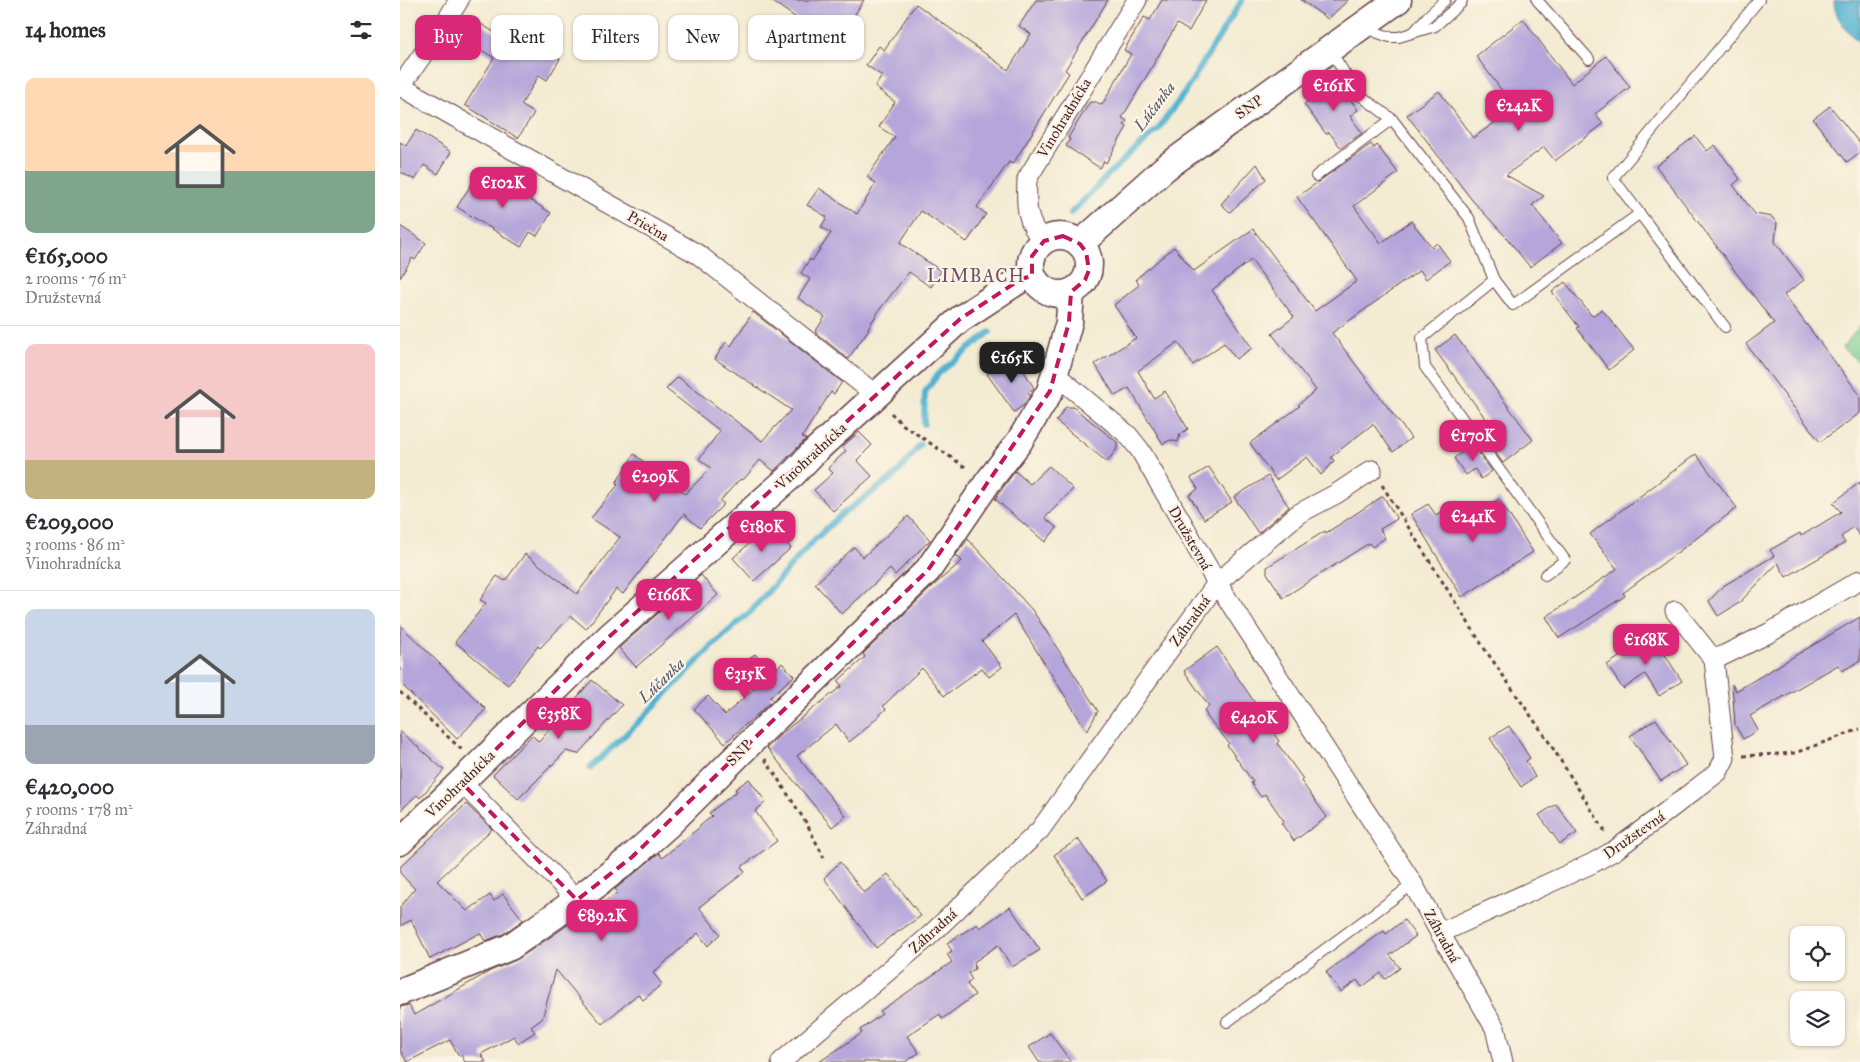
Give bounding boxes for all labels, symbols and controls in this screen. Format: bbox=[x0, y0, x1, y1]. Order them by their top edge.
chip: Buy bbox=[415, 15, 481, 60]
chip: Rent bbox=[491, 15, 563, 60]
chip: Filters bbox=[573, 15, 658, 60]
chip: New bbox=[668, 15, 738, 60]
chip: Apartment bbox=[748, 15, 864, 60]
icon: filters bbox=[347, 16, 375, 44]
text: 14 homes bbox=[25, 17, 106, 43]
pin: €161K bbox=[1299, 70, 1369, 112]
street label: Vinohradnícka bbox=[1033, 74, 1095, 162]
text: €161K bbox=[1313, 76, 1355, 95]
water label: Lúčanka bbox=[1129, 78, 1179, 135]
pin: €242K bbox=[1484, 90, 1554, 132]
street label: SNP bbox=[1232, 91, 1267, 123]
text: €242K bbox=[1496, 96, 1542, 115]
icon: home bbox=[155, 111, 245, 201]
pin: €102K bbox=[468, 166, 538, 209]
text: €102K bbox=[481, 173, 525, 192]
street label: Priečna bbox=[624, 207, 673, 245]
text: €165,000 bbox=[25, 243, 108, 269]
district label: LIMBACH bbox=[927, 265, 1025, 287]
text: 2 rooms · 76 m² bbox=[25, 269, 126, 288]
text: Družstevná bbox=[25, 288, 101, 307]
pin: €165K bbox=[977, 342, 1047, 384]
text: €165K bbox=[991, 348, 1033, 367]
icon: home bbox=[155, 376, 245, 466]
street label: Vinohradnícka bbox=[771, 418, 850, 494]
pin: €170K bbox=[1438, 420, 1508, 462]
text: €170K bbox=[1450, 426, 1496, 445]
pin: €209K bbox=[620, 460, 690, 503]
text: €209K bbox=[632, 467, 678, 486]
pin: €241K bbox=[1438, 500, 1508, 543]
street label: Družstevná bbox=[1164, 503, 1216, 574]
text: €241K bbox=[1451, 507, 1495, 526]
text: €209,000 bbox=[25, 509, 114, 535]
pin: €180K bbox=[727, 510, 797, 553]
text: €180K bbox=[739, 517, 785, 536]
text: 3 rooms · 86 m² bbox=[25, 535, 125, 554]
text: Vinohradnícka bbox=[25, 554, 121, 573]
pin: €166K bbox=[634, 578, 704, 621]
text: €166K bbox=[647, 585, 691, 604]
street label: Záhradná bbox=[1166, 592, 1215, 650]
pin: €168K bbox=[1611, 624, 1681, 666]
text: €168K bbox=[1624, 630, 1668, 649]
icon: home bbox=[155, 641, 245, 731]
water label: Lúčanka bbox=[634, 654, 689, 708]
pin: €315K bbox=[710, 658, 780, 700]
text: €315K bbox=[724, 664, 766, 683]
pin: €358K bbox=[524, 698, 594, 740]
pin: €420K bbox=[1219, 702, 1289, 744]
text: €358K bbox=[537, 704, 581, 723]
text: €420K bbox=[1230, 708, 1278, 727]
street label: SNP bbox=[722, 736, 756, 770]
street label: Vinohradnícka bbox=[421, 746, 499, 822]
text: €420,000 bbox=[25, 774, 114, 800]
text: 5 rooms · 178 m² bbox=[25, 800, 133, 819]
street label: Družstevná bbox=[1600, 807, 1669, 863]
text: Záhradná bbox=[25, 819, 87, 838]
pin: €89.2K bbox=[561, 900, 643, 942]
street label: Záhradná bbox=[905, 904, 961, 957]
text: €89.2K bbox=[577, 906, 627, 925]
street label: Záhradná bbox=[1420, 906, 1464, 966]
map controls bbox=[1790, 926, 1845, 1046]
button: locate bbox=[1790, 926, 1845, 981]
button: layers bbox=[1790, 991, 1845, 1046]

